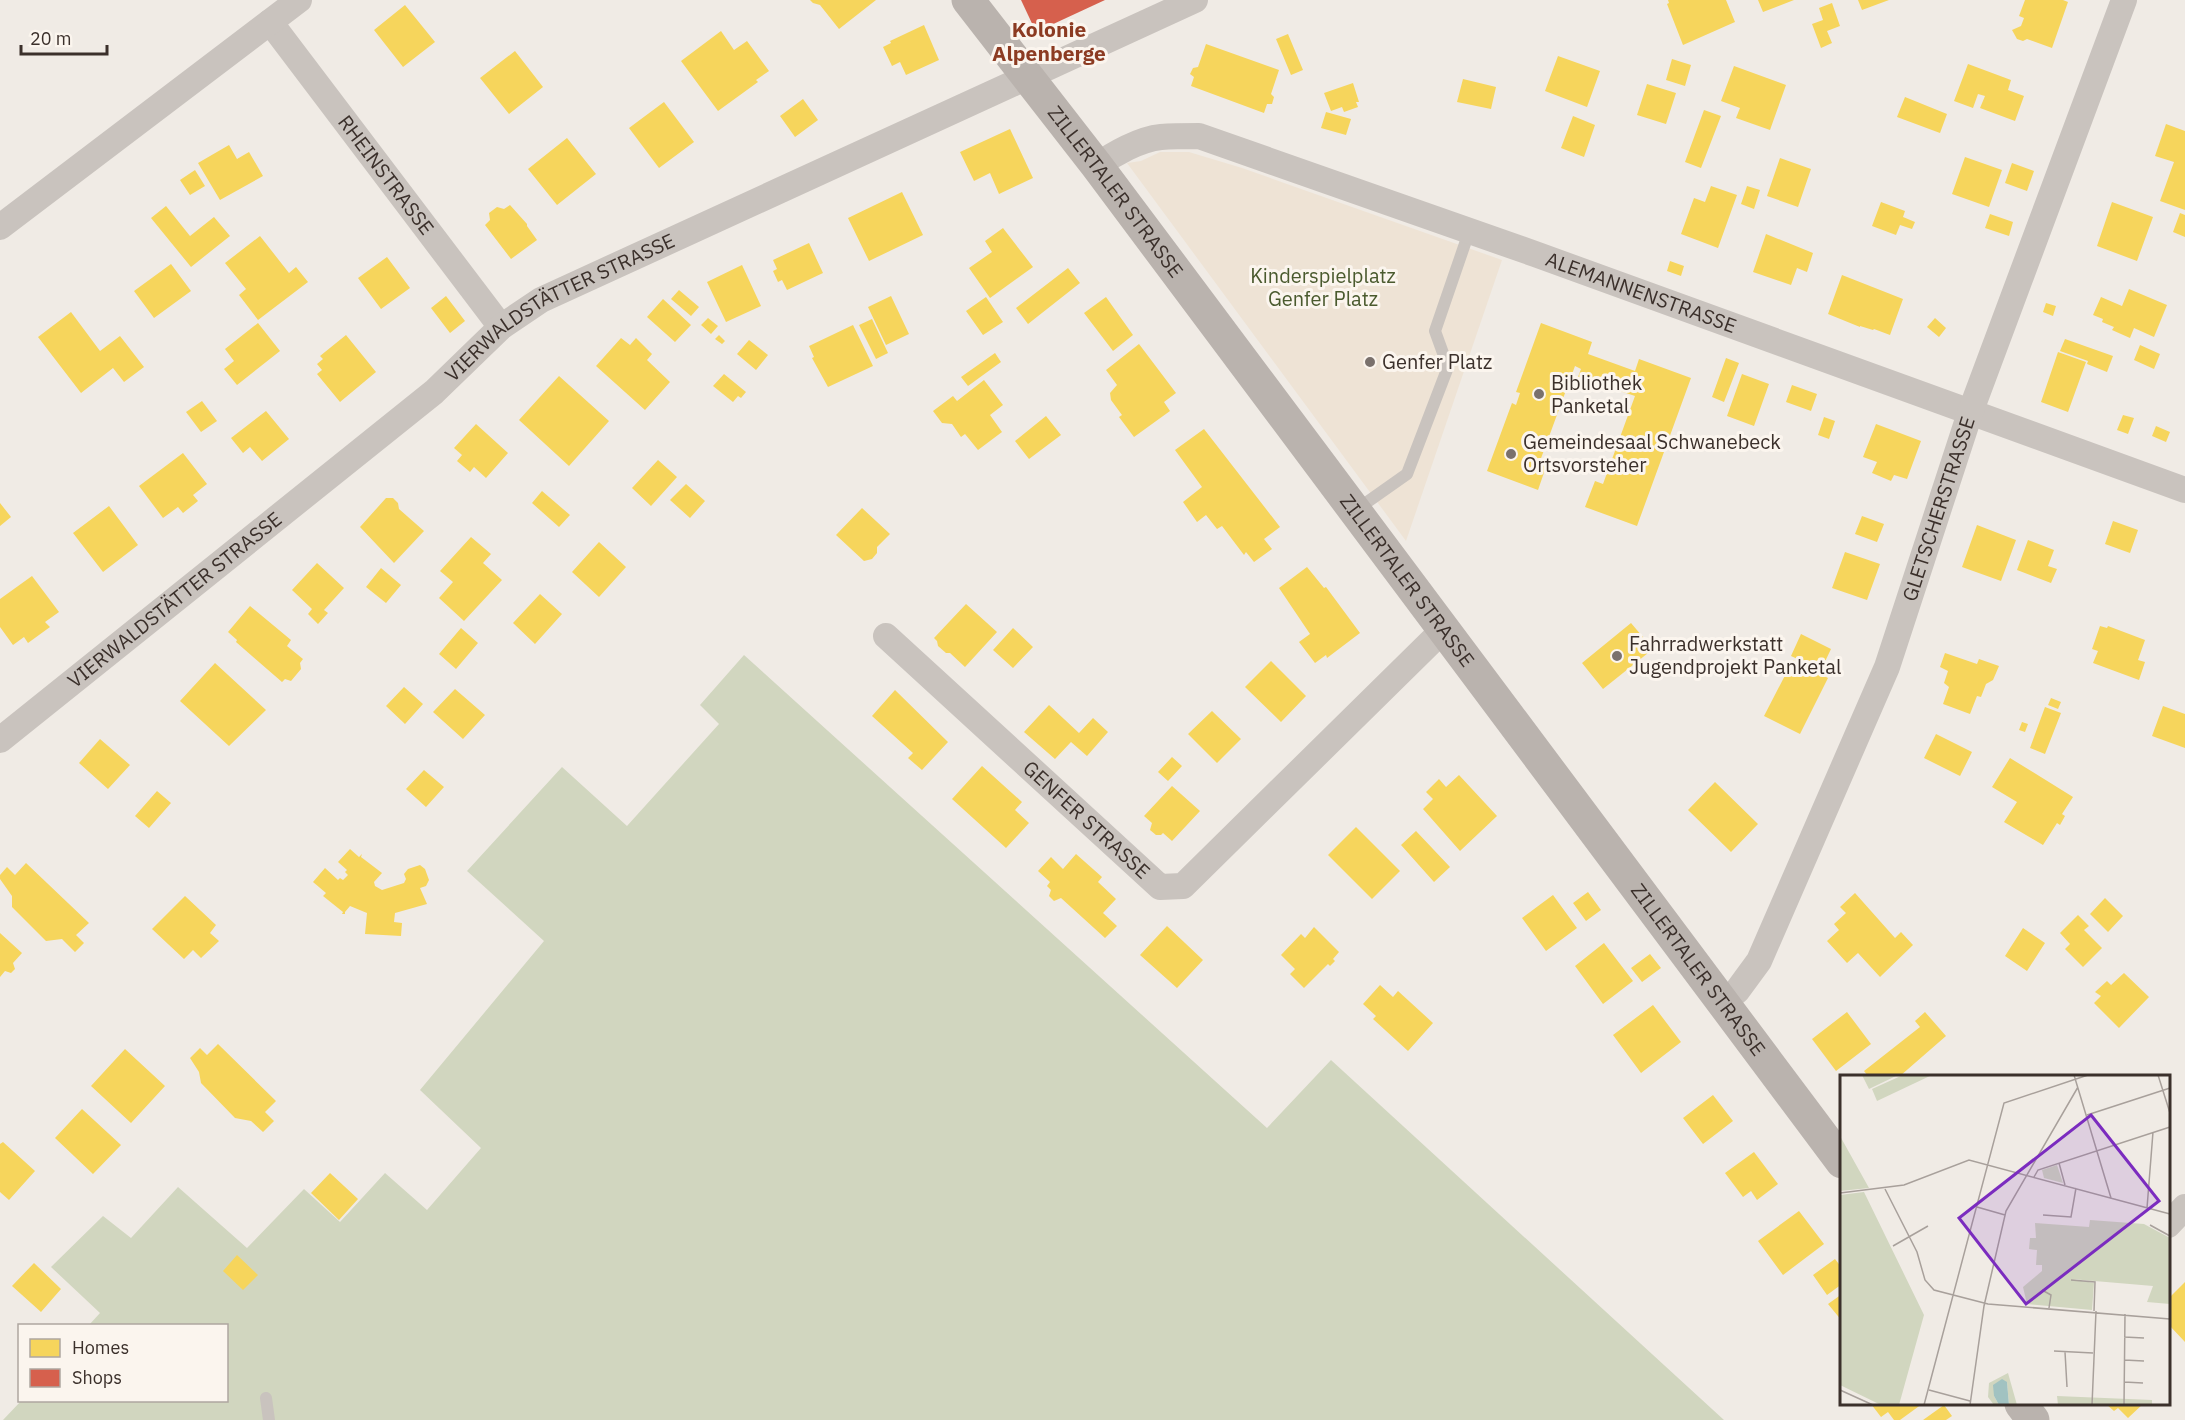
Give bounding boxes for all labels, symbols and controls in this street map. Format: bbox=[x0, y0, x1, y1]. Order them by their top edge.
district label: Kolonie Alpenberge bbox=[992, 15, 1106, 67]
scale bar bbox=[21, 18, 106, 56]
text: 20 m bbox=[30, 27, 72, 50]
street label: ZILLERTALER STRASSE bbox=[1042, 100, 1190, 283]
street label: RHEINSTRASSE bbox=[332, 109, 441, 240]
street label: VIERWALDSTÄTTER STRASSE bbox=[439, 226, 679, 387]
street label: ALEMANNENSTRASSE bbox=[1542, 245, 1740, 339]
park label: Kinderspielplatz Genfer Platz bbox=[1250, 262, 1396, 312]
place label: Genfer Platz bbox=[1382, 348, 1492, 375]
marker: Genfer Platz bbox=[1363, 355, 1377, 369]
place label: Bibliothek Panketal bbox=[1551, 369, 1643, 419]
marker: Bibliothek Panketal bbox=[1532, 387, 1546, 401]
street label: GLETSCHERSTRASSE bbox=[1895, 413, 1981, 605]
place label: Gemeindesaal Schwanebeck Ortsvorsteher bbox=[1523, 428, 1781, 478]
marker: Gemeindesaal Schwanebeck Ortsvorsteher bbox=[1504, 447, 1518, 461]
street label: ZILLERTALER STRASSE bbox=[1334, 489, 1481, 672]
street label: VIERWALDSTÄTTER STRASSE bbox=[62, 505, 287, 694]
place label: Fahrradwerkstatt Jugendprojekt Panketal bbox=[1629, 630, 1841, 680]
marker: Fahrradwerkstatt Jugendprojekt Panketal bbox=[1610, 649, 1624, 663]
street label: GENFER STRASSE bbox=[1018, 754, 1156, 884]
street label: ZILLERTALER STRASSE bbox=[1625, 878, 1772, 1061]
inset map bbox=[1840, 1075, 2170, 1405]
legend bbox=[18, 1324, 228, 1402]
text: Homes bbox=[72, 1336, 129, 1359]
text: Shops bbox=[72, 1366, 122, 1389]

